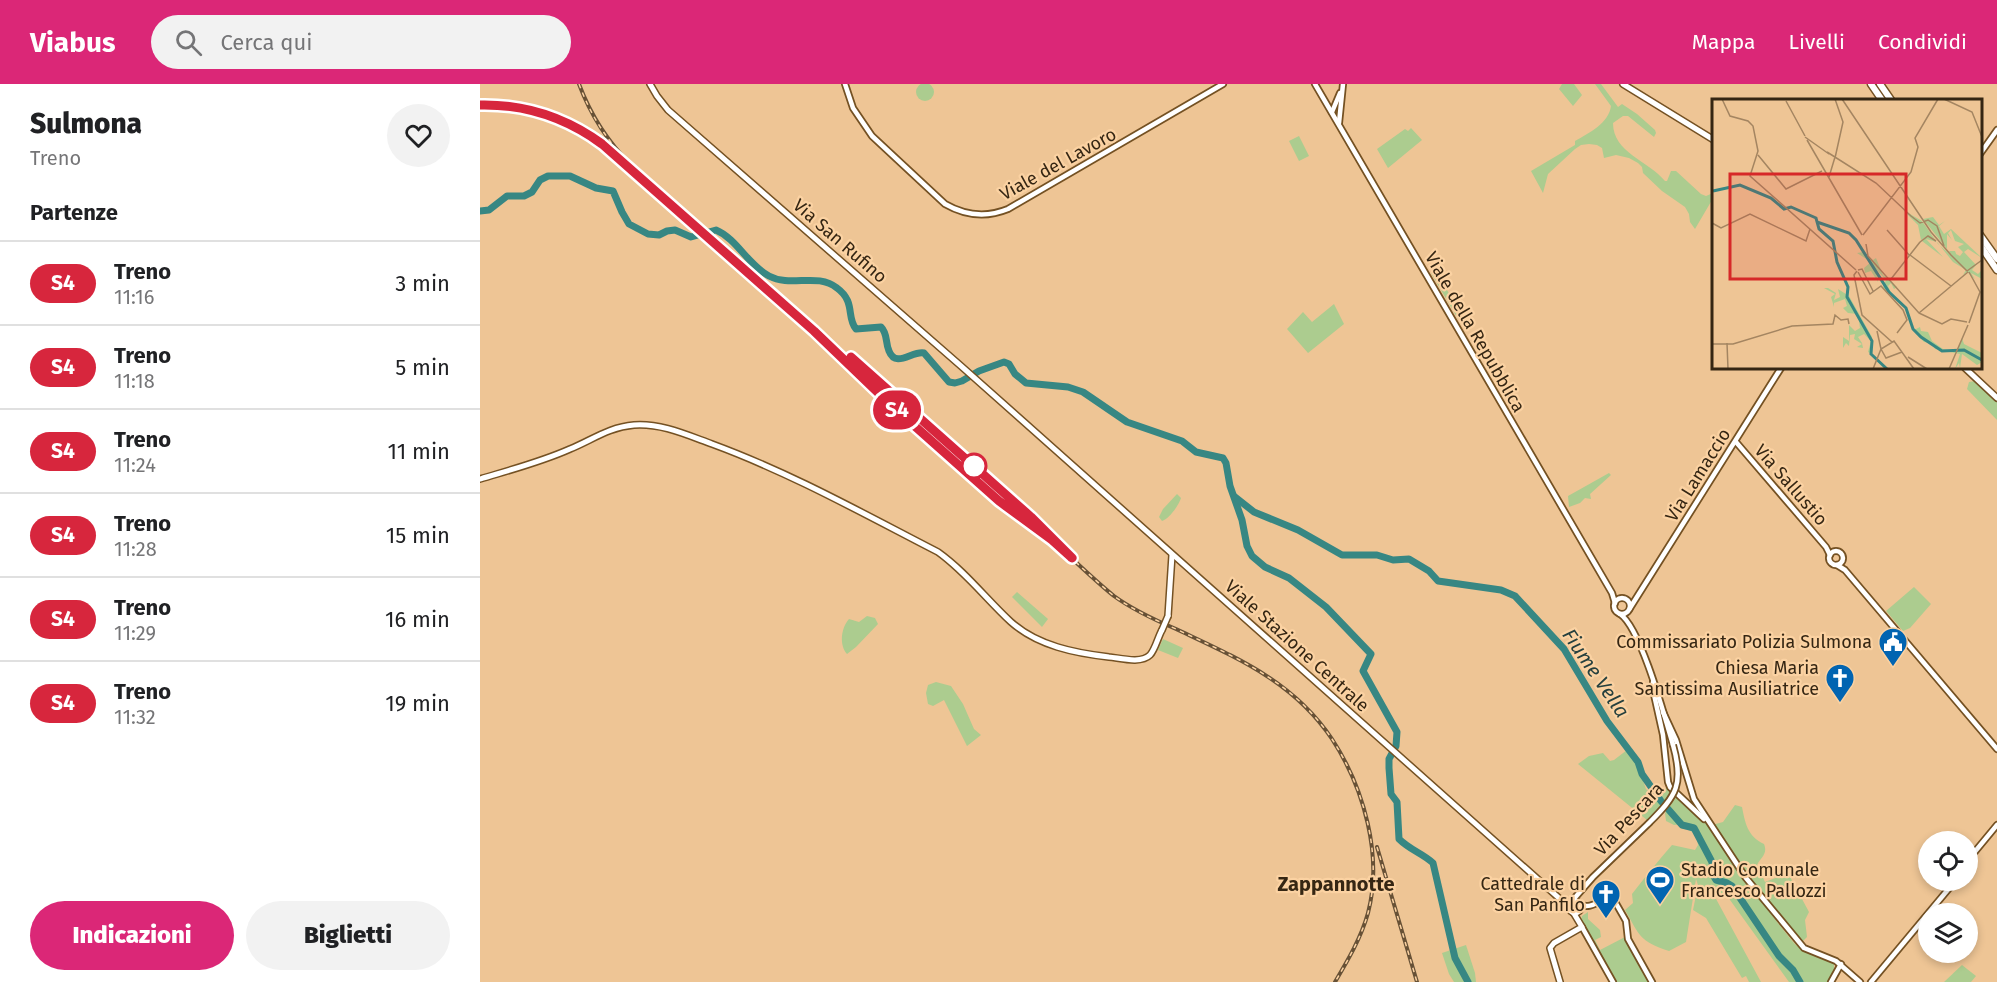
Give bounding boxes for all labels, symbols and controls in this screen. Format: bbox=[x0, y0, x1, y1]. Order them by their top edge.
search box bbox=[151, 15, 571, 69]
text: Viabus bbox=[30, 26, 115, 59]
icon: search bbox=[172, 26, 205, 59]
text: Cerca qui bbox=[220, 29, 312, 56]
text: Mappa bbox=[1692, 29, 1756, 55]
text: Livelli bbox=[1789, 29, 1845, 55]
text: Condividi bbox=[1878, 29, 1967, 55]
inset map bbox=[1712, 99, 1982, 369]
button: heart bbox=[387, 104, 450, 167]
text: Sulmona bbox=[30, 107, 142, 140]
street label: Viale del Lavoro bbox=[996, 123, 1120, 205]
text: Treno bbox=[30, 146, 81, 170]
street label: Via San Rufino bbox=[789, 194, 891, 288]
text: Partenze bbox=[30, 199, 118, 226]
street label: Viale della Repubblica bbox=[1420, 248, 1530, 416]
text: Treno bbox=[114, 258, 171, 285]
text: S4 bbox=[51, 270, 75, 296]
text: 3 min bbox=[395, 270, 450, 297]
text: 11:16 bbox=[114, 285, 154, 309]
text: Treno bbox=[114, 342, 171, 369]
text: S4 bbox=[51, 354, 75, 380]
text: 5 min bbox=[395, 354, 450, 381]
text: 11:18 bbox=[114, 369, 155, 393]
line badge: S4 bbox=[870, 390, 924, 430]
text: S4 bbox=[885, 397, 909, 423]
street label: Via Lamaccio bbox=[1661, 424, 1735, 526]
text: Treno bbox=[114, 426, 171, 453]
text: S4 bbox=[51, 438, 75, 464]
text: 11 min bbox=[387, 438, 450, 465]
street label: Via Sallustio bbox=[1750, 440, 1832, 530]
text: 11:24 bbox=[114, 453, 156, 477]
unlabelled marker bbox=[961, 453, 987, 479]
text: Treno bbox=[114, 510, 171, 537]
text: S4 bbox=[51, 522, 75, 548]
text: 15 min bbox=[386, 522, 450, 549]
text: 11:28 bbox=[114, 537, 157, 561]
street label: Viale Stazione Centrale bbox=[1220, 575, 1374, 717]
text: Treno bbox=[114, 594, 171, 621]
text: S4 bbox=[51, 606, 75, 632]
text: 16 min bbox=[385, 606, 450, 633]
text: 11:29 bbox=[114, 621, 156, 645]
water label: Fiume Vella bbox=[1557, 624, 1635, 722]
public building icon: Commissariato Polizia Sulmona bbox=[1877, 626, 1909, 668]
place label: Commissariato Polizia Sulmona bbox=[1616, 631, 1872, 653]
place label: Chiesa Maria Santissima Ausiliatrice bbox=[1635, 657, 1819, 700]
church icon: Chiesa Maria Santissima Ausiliatrice bbox=[1824, 662, 1856, 704]
text: Treno bbox=[114, 678, 171, 705]
text: S4 bbox=[51, 690, 75, 716]
text: 19 min bbox=[385, 690, 450, 717]
text: 11:32 bbox=[114, 705, 156, 729]
street label: Via Pescara bbox=[1590, 778, 1668, 860]
map controls bbox=[1918, 831, 1978, 963]
button: locate bbox=[1918, 831, 1978, 891]
place label: Stadio Comunale Francesco Pallozzi bbox=[1681, 859, 1827, 902]
sports icon: Stadio Comunale Francesco Pallozzi bbox=[1644, 864, 1676, 906]
district label: Zappannotte bbox=[1277, 872, 1395, 896]
place label: Cattedrale di San Panfilo bbox=[1480, 873, 1585, 916]
church icon: Cattedrale di San Panfilo bbox=[1590, 878, 1622, 920]
button: Indicazioni bbox=[30, 901, 234, 970]
button: Biglietti bbox=[246, 901, 450, 970]
button: layers bbox=[1918, 903, 1978, 963]

